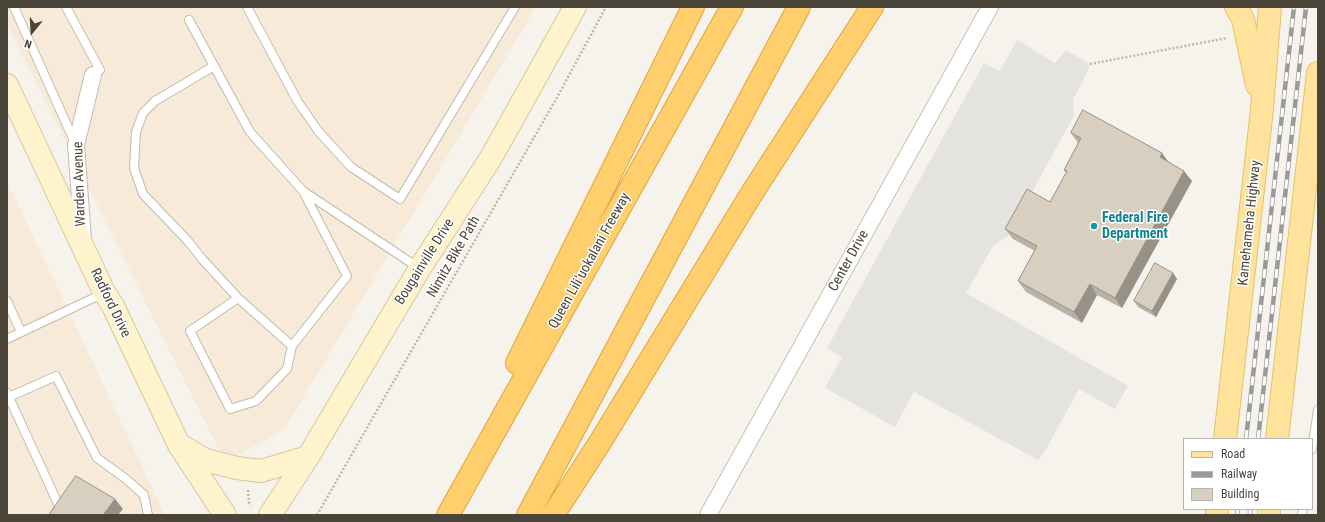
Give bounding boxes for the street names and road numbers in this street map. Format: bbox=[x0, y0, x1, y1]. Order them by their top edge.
street label: Warden Avenue bbox=[70, 141, 90, 227]
street label: Kamehameha Highway bbox=[1235, 160, 1265, 286]
street label: Queen Liliʻuokalani Freeway bbox=[546, 190, 634, 332]
street label: Nimitz Bike Path bbox=[424, 213, 484, 301]
street label: Bougainville Drive bbox=[392, 216, 458, 308]
street label: Center Drive bbox=[825, 227, 873, 295]
street label: Radford Drive bbox=[86, 266, 134, 340]

